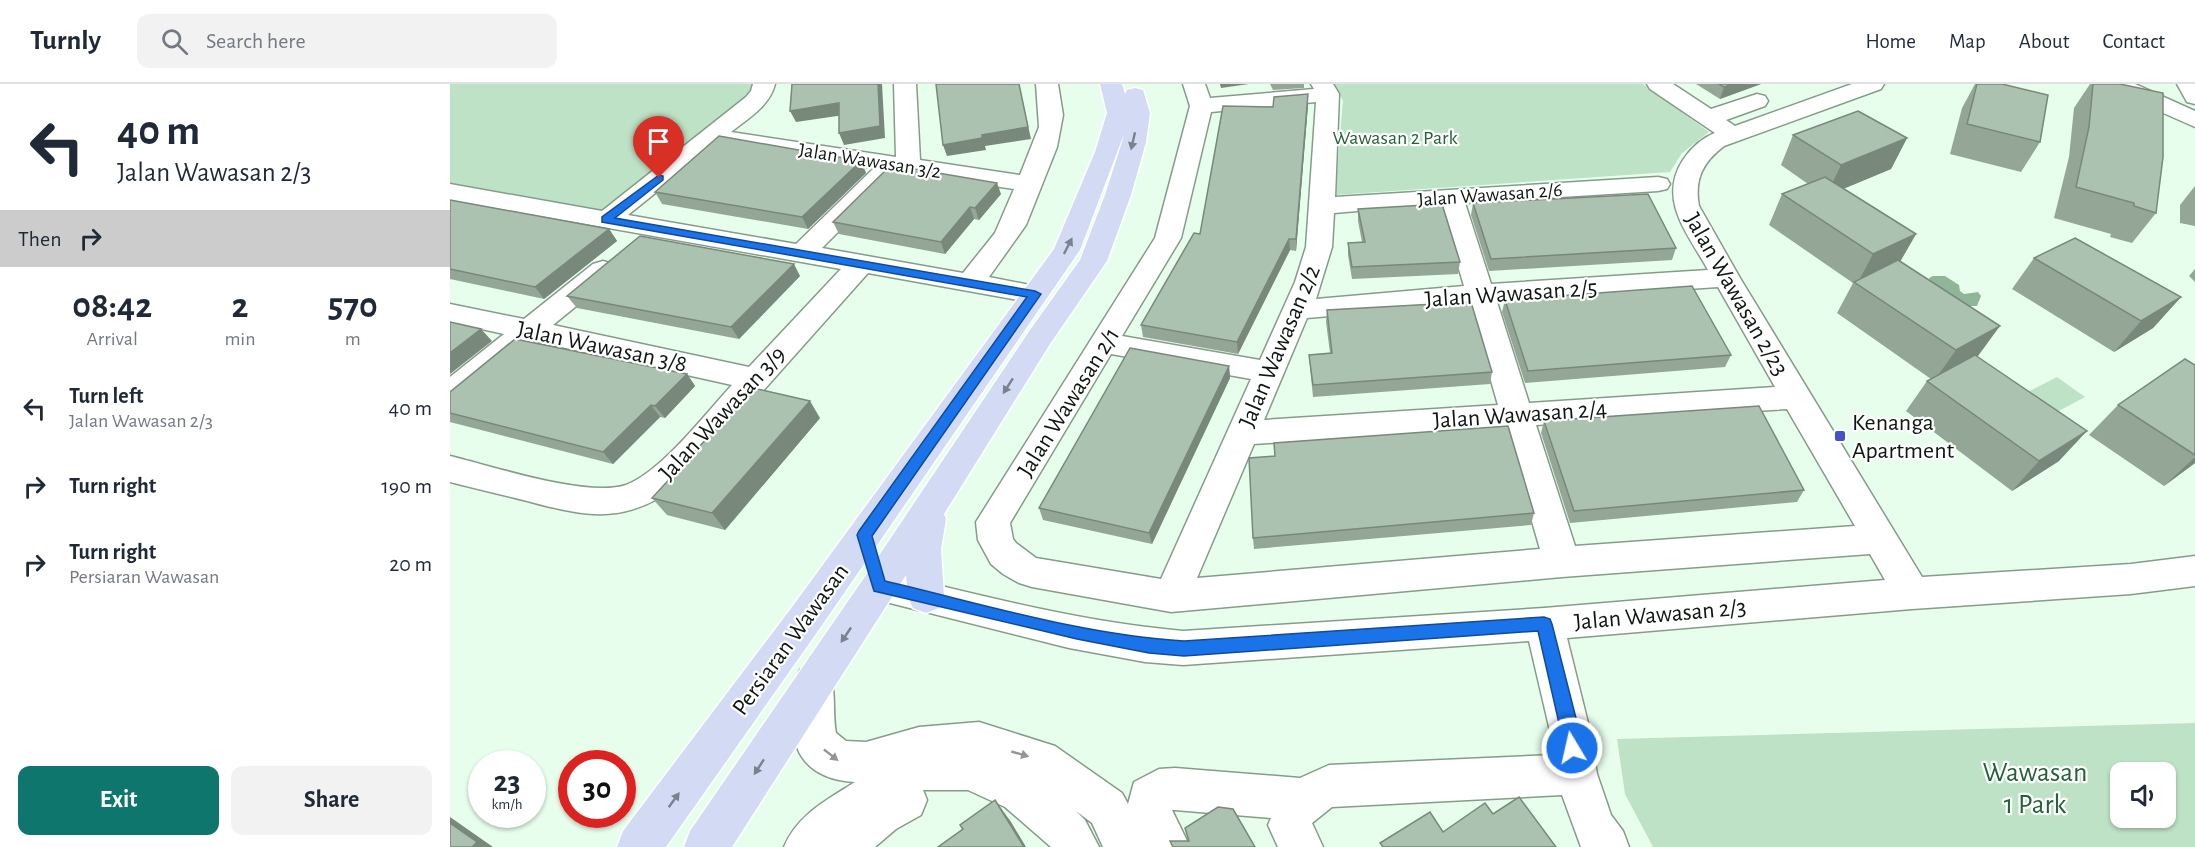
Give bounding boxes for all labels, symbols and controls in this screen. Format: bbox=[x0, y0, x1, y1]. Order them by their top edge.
search box bbox=[137, 14, 557, 68]
icon: search bbox=[158, 25, 191, 58]
text: Turnly bbox=[30, 27, 101, 55]
text: Search here bbox=[206, 30, 306, 52]
text: Home bbox=[1865, 31, 1916, 52]
text: Map bbox=[1949, 31, 1986, 52]
text: About bbox=[2019, 31, 2069, 52]
text: Contact bbox=[2102, 31, 2165, 52]
icon: left bbox=[18, 108, 96, 186]
text: 40 m bbox=[117, 110, 200, 152]
pin bbox=[633, 116, 684, 178]
icon: arrive bbox=[642, 125, 675, 158]
park label: Wawasan 2 Park bbox=[1332, 128, 1458, 148]
one-way arrow bbox=[1128, 132, 1138, 150]
street label: Jalan Wawasan 3/2 bbox=[797, 140, 942, 182]
text: Jalan Wawasan 2/3 bbox=[117, 159, 311, 186]
street label: Jalan Wawasan 2/6 bbox=[1417, 180, 1563, 210]
street label: Jalan Wawasan 2/23 bbox=[1680, 209, 1792, 380]
icon: right bbox=[74, 222, 107, 255]
text: Then bbox=[18, 228, 62, 250]
one-way arrow bbox=[1063, 237, 1073, 254]
street label: Jalan Wawasan 2/2 bbox=[1235, 262, 1325, 431]
street label: Jalan Wawasan 2/5 bbox=[1424, 276, 1598, 312]
text: 08:42 bbox=[72, 288, 152, 324]
text: 2 bbox=[231, 288, 248, 324]
text: 570 bbox=[328, 288, 378, 324]
street label: Jalan Wawasan 3/8 bbox=[515, 317, 689, 377]
street label: Jalan Wawasan 2/1 bbox=[1013, 324, 1124, 481]
text: Arrival bbox=[86, 329, 138, 349]
text: min bbox=[224, 329, 256, 349]
text: m bbox=[345, 329, 361, 349]
street label: Jalan Wawasan 3/9 bbox=[655, 342, 791, 485]
one-way arrow bbox=[1003, 378, 1014, 394]
text: Turn left bbox=[69, 385, 143, 407]
icon: left bbox=[18, 392, 51, 425]
text: 40 m bbox=[389, 397, 432, 419]
street label: Jalan Wawasan 2/4 bbox=[1432, 397, 1608, 433]
text: Jalan Wawasan 2/3 bbox=[69, 411, 213, 431]
place label: Kenanga Apartment bbox=[1852, 411, 1955, 463]
marker: Kenanga Apartment bbox=[1833, 429, 1847, 443]
icon: right bbox=[18, 470, 51, 503]
text: Turn right bbox=[69, 475, 156, 497]
text: 190 m bbox=[381, 475, 432, 497]
text: Turn right bbox=[69, 541, 156, 563]
icon: right bbox=[18, 548, 51, 581]
text: 20 m bbox=[389, 553, 432, 575]
street label: Persiaran Wawasan bbox=[728, 560, 854, 720]
text: Persiaran Wawasan bbox=[69, 567, 219, 587]
street label: Jalan Wawasan 2/3 bbox=[1573, 596, 1747, 634]
one-way arrow bbox=[840, 626, 852, 642]
position arrow bbox=[1540, 716, 1604, 780]
one-way arrow bbox=[823, 749, 839, 761]
speed limit sign: 30 bbox=[558, 750, 636, 828]
one-way arrow bbox=[1011, 750, 1029, 759]
one-way arrow bbox=[754, 759, 765, 775]
park label: Wawasan 1 Park bbox=[1983, 759, 2087, 819]
map controls bbox=[2110, 762, 2176, 828]
button: sound bbox=[2110, 762, 2176, 828]
button: Exit bbox=[18, 766, 219, 835]
button: Share bbox=[231, 766, 432, 835]
text: 23 bbox=[493, 767, 521, 797]
one-way arrow bbox=[667, 792, 679, 807]
text: km/h bbox=[492, 797, 522, 812]

